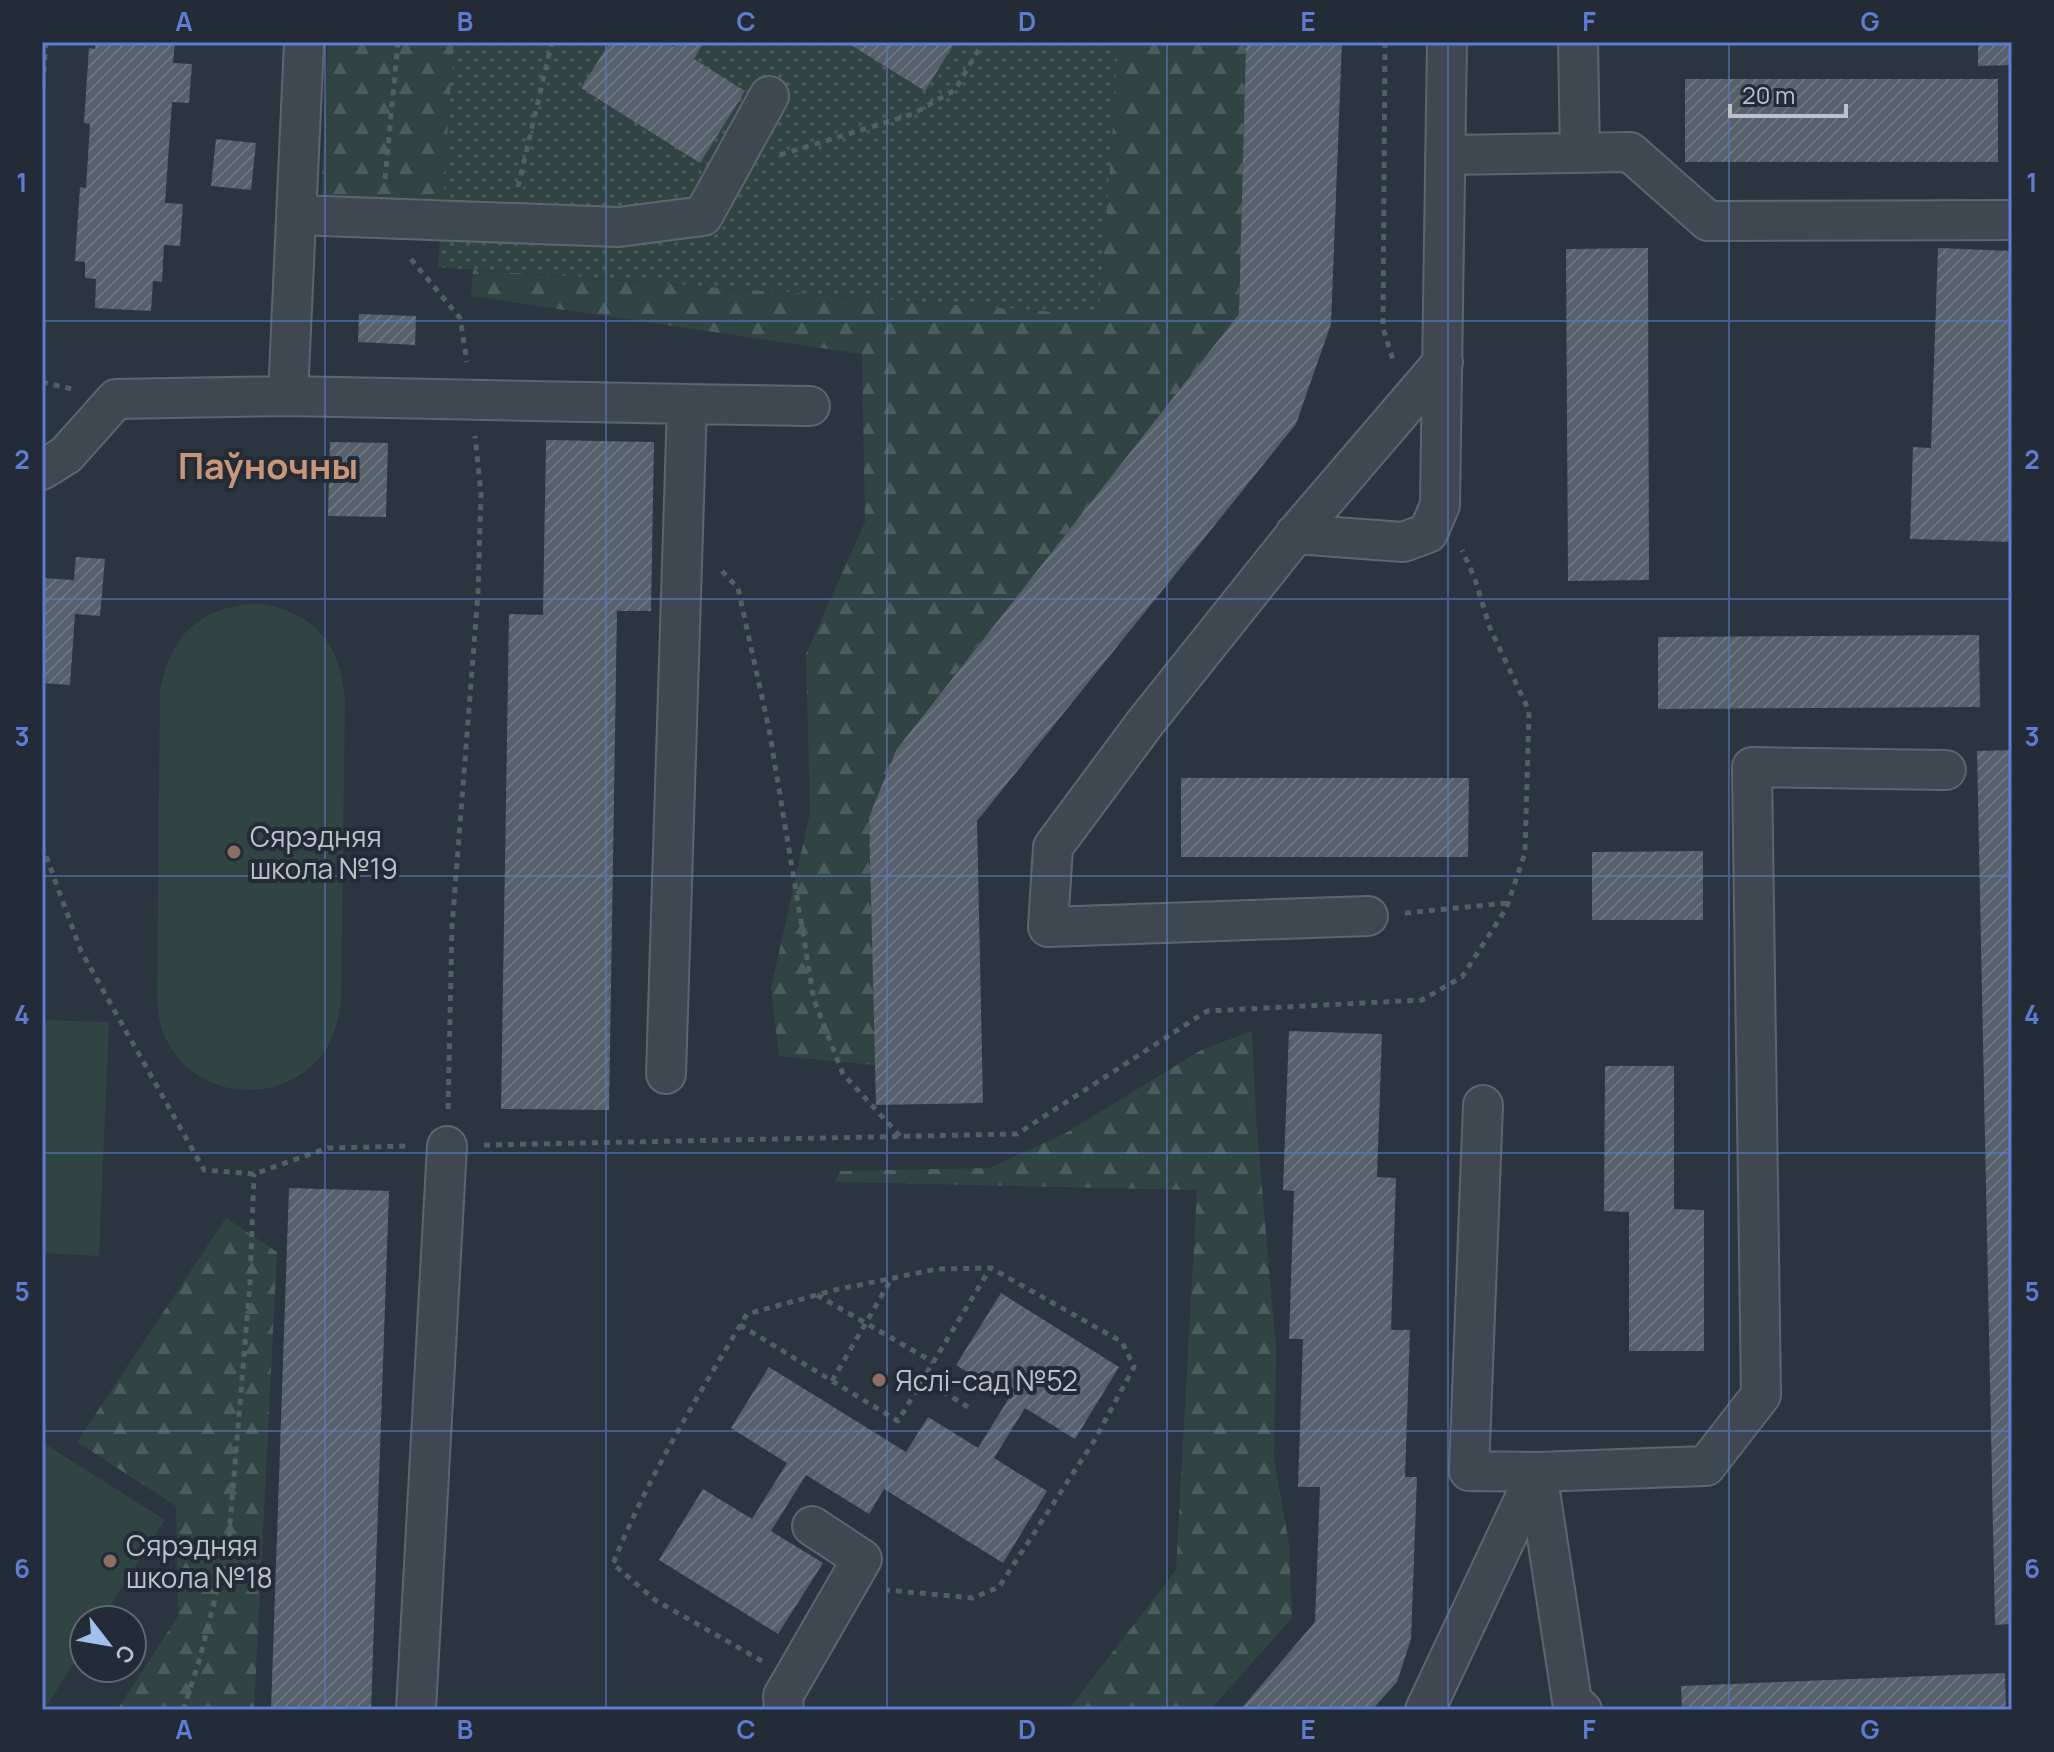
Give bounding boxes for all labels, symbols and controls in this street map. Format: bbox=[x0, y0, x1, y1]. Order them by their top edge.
text: A bbox=[175, 3, 193, 39]
text: B bbox=[457, 3, 473, 39]
text: C bbox=[736, 3, 756, 39]
text: D bbox=[1018, 3, 1036, 39]
text: E bbox=[1300, 3, 1316, 39]
text: F bbox=[1582, 3, 1596, 39]
text: G bbox=[1860, 3, 1880, 39]
scale bar bbox=[1730, 68, 1846, 118]
text: 20 m bbox=[1742, 78, 1795, 111]
text: 1 bbox=[16, 164, 28, 200]
text: 1 bbox=[2026, 164, 2038, 200]
text: 2 bbox=[14, 441, 30, 477]
district label: Паўночны bbox=[178, 441, 358, 490]
text: 2 bbox=[2024, 441, 2040, 477]
text: 3 bbox=[14, 718, 30, 754]
text: 3 bbox=[2024, 718, 2040, 754]
place label: Сярэдняя школа №19 bbox=[250, 817, 398, 887]
marker: Сярэдняя школа №19 bbox=[225, 843, 243, 861]
text: 4 bbox=[14, 996, 30, 1032]
text: 4 bbox=[2024, 996, 2040, 1032]
text: 5 bbox=[14, 1273, 30, 1309]
text: 5 bbox=[2024, 1273, 2040, 1309]
place label: Яслі-сад №52 bbox=[895, 1361, 1078, 1399]
marker: Яслі-сад №52 bbox=[870, 1371, 888, 1389]
place label: Сярэдняя школа №18 bbox=[126, 1526, 273, 1596]
text: 6 bbox=[14, 1550, 30, 1586]
text: 6 bbox=[2024, 1550, 2040, 1586]
marker: Сярэдняя школа №18 bbox=[101, 1552, 119, 1570]
north arrow bbox=[68, 1604, 148, 1684]
text: С bbox=[108, 1640, 142, 1669]
text: A bbox=[175, 1711, 193, 1747]
text: B bbox=[457, 1711, 473, 1747]
text: C bbox=[736, 1711, 756, 1747]
text: D bbox=[1018, 1711, 1036, 1747]
text: E bbox=[1300, 1711, 1316, 1747]
text: F bbox=[1582, 1711, 1596, 1747]
text: G bbox=[1860, 1711, 1880, 1747]

